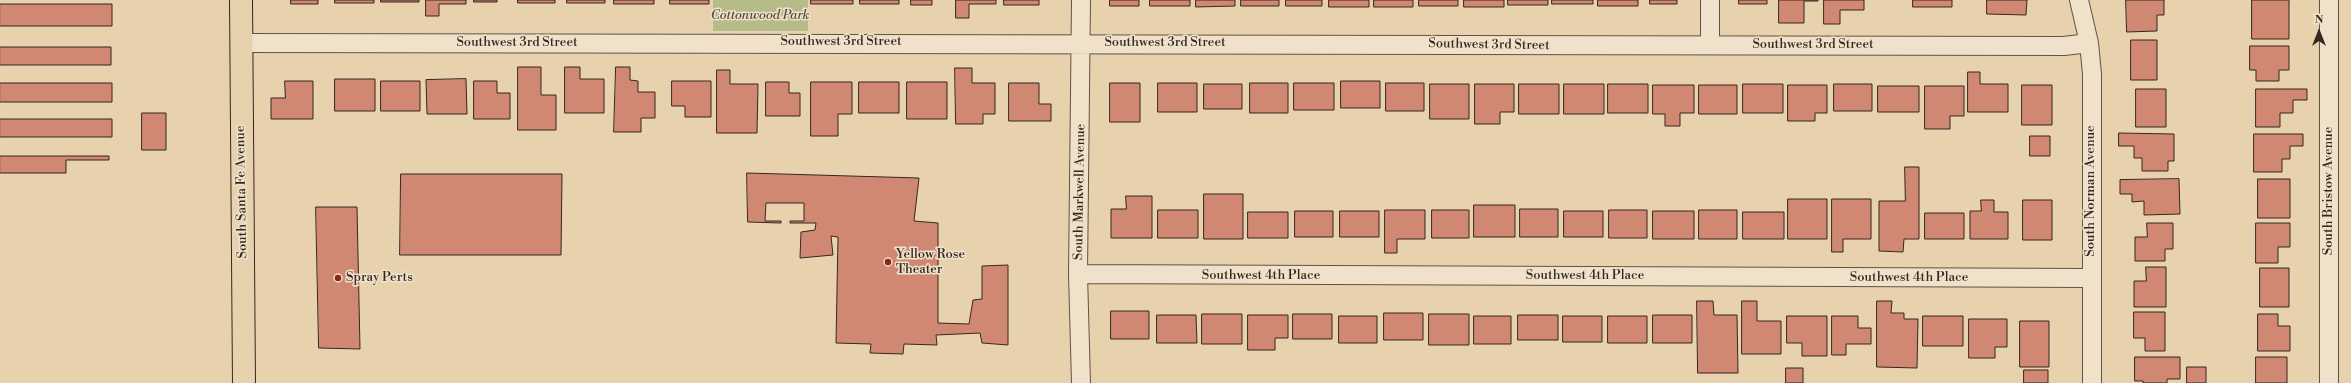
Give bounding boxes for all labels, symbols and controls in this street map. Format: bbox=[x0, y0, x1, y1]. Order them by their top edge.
park label: Cottonwood Park bbox=[711, 8, 809, 24]
north arrow bbox=[2299, 12, 2339, 52]
text: N bbox=[2315, 13, 2323, 27]
street label: Southwest 3rd Street bbox=[780, 34, 902, 50]
street label: Southwest 3rd Street bbox=[456, 35, 578, 51]
street label: Southwest 3rd Street bbox=[1104, 35, 1226, 51]
street label: Southwest 3rd Street bbox=[1428, 36, 1550, 54]
street label: Southwest 3rd Street bbox=[1752, 37, 1874, 53]
street label: South Markwell Avenue bbox=[1071, 124, 1089, 260]
street label: South Santa Fe Avenue bbox=[233, 125, 251, 259]
street label: South Norman Avenue bbox=[2083, 125, 2099, 257]
street label: South Bristow Avenue bbox=[2321, 127, 2337, 255]
place label: Yellow Rose Theater bbox=[896, 247, 965, 278]
marker: Yellow Rose Theater bbox=[883, 257, 893, 267]
street label: Southwest 4th Place bbox=[1202, 268, 1320, 284]
street label: Southwest 4th Place bbox=[1526, 268, 1644, 284]
place label: Spray Perts bbox=[346, 270, 413, 286]
street label: Southwest 4th Place bbox=[1850, 270, 1968, 286]
marker: Spray Perts bbox=[333, 273, 343, 283]

